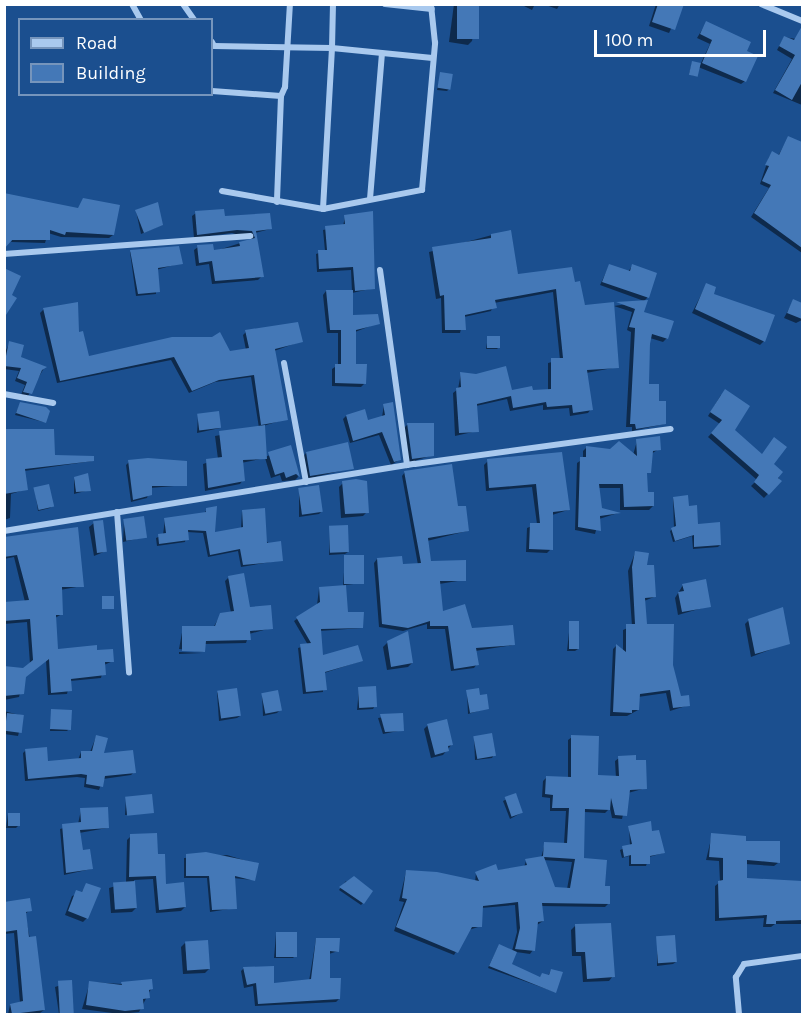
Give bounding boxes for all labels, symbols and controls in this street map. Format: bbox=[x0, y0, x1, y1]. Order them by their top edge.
legend bbox=[18, 18, 213, 96]
scale bar bbox=[597, 18, 770, 56]
text: 100 m bbox=[605, 29, 653, 51]
text: Road bbox=[76, 32, 117, 54]
text: Building bbox=[76, 62, 146, 84]

